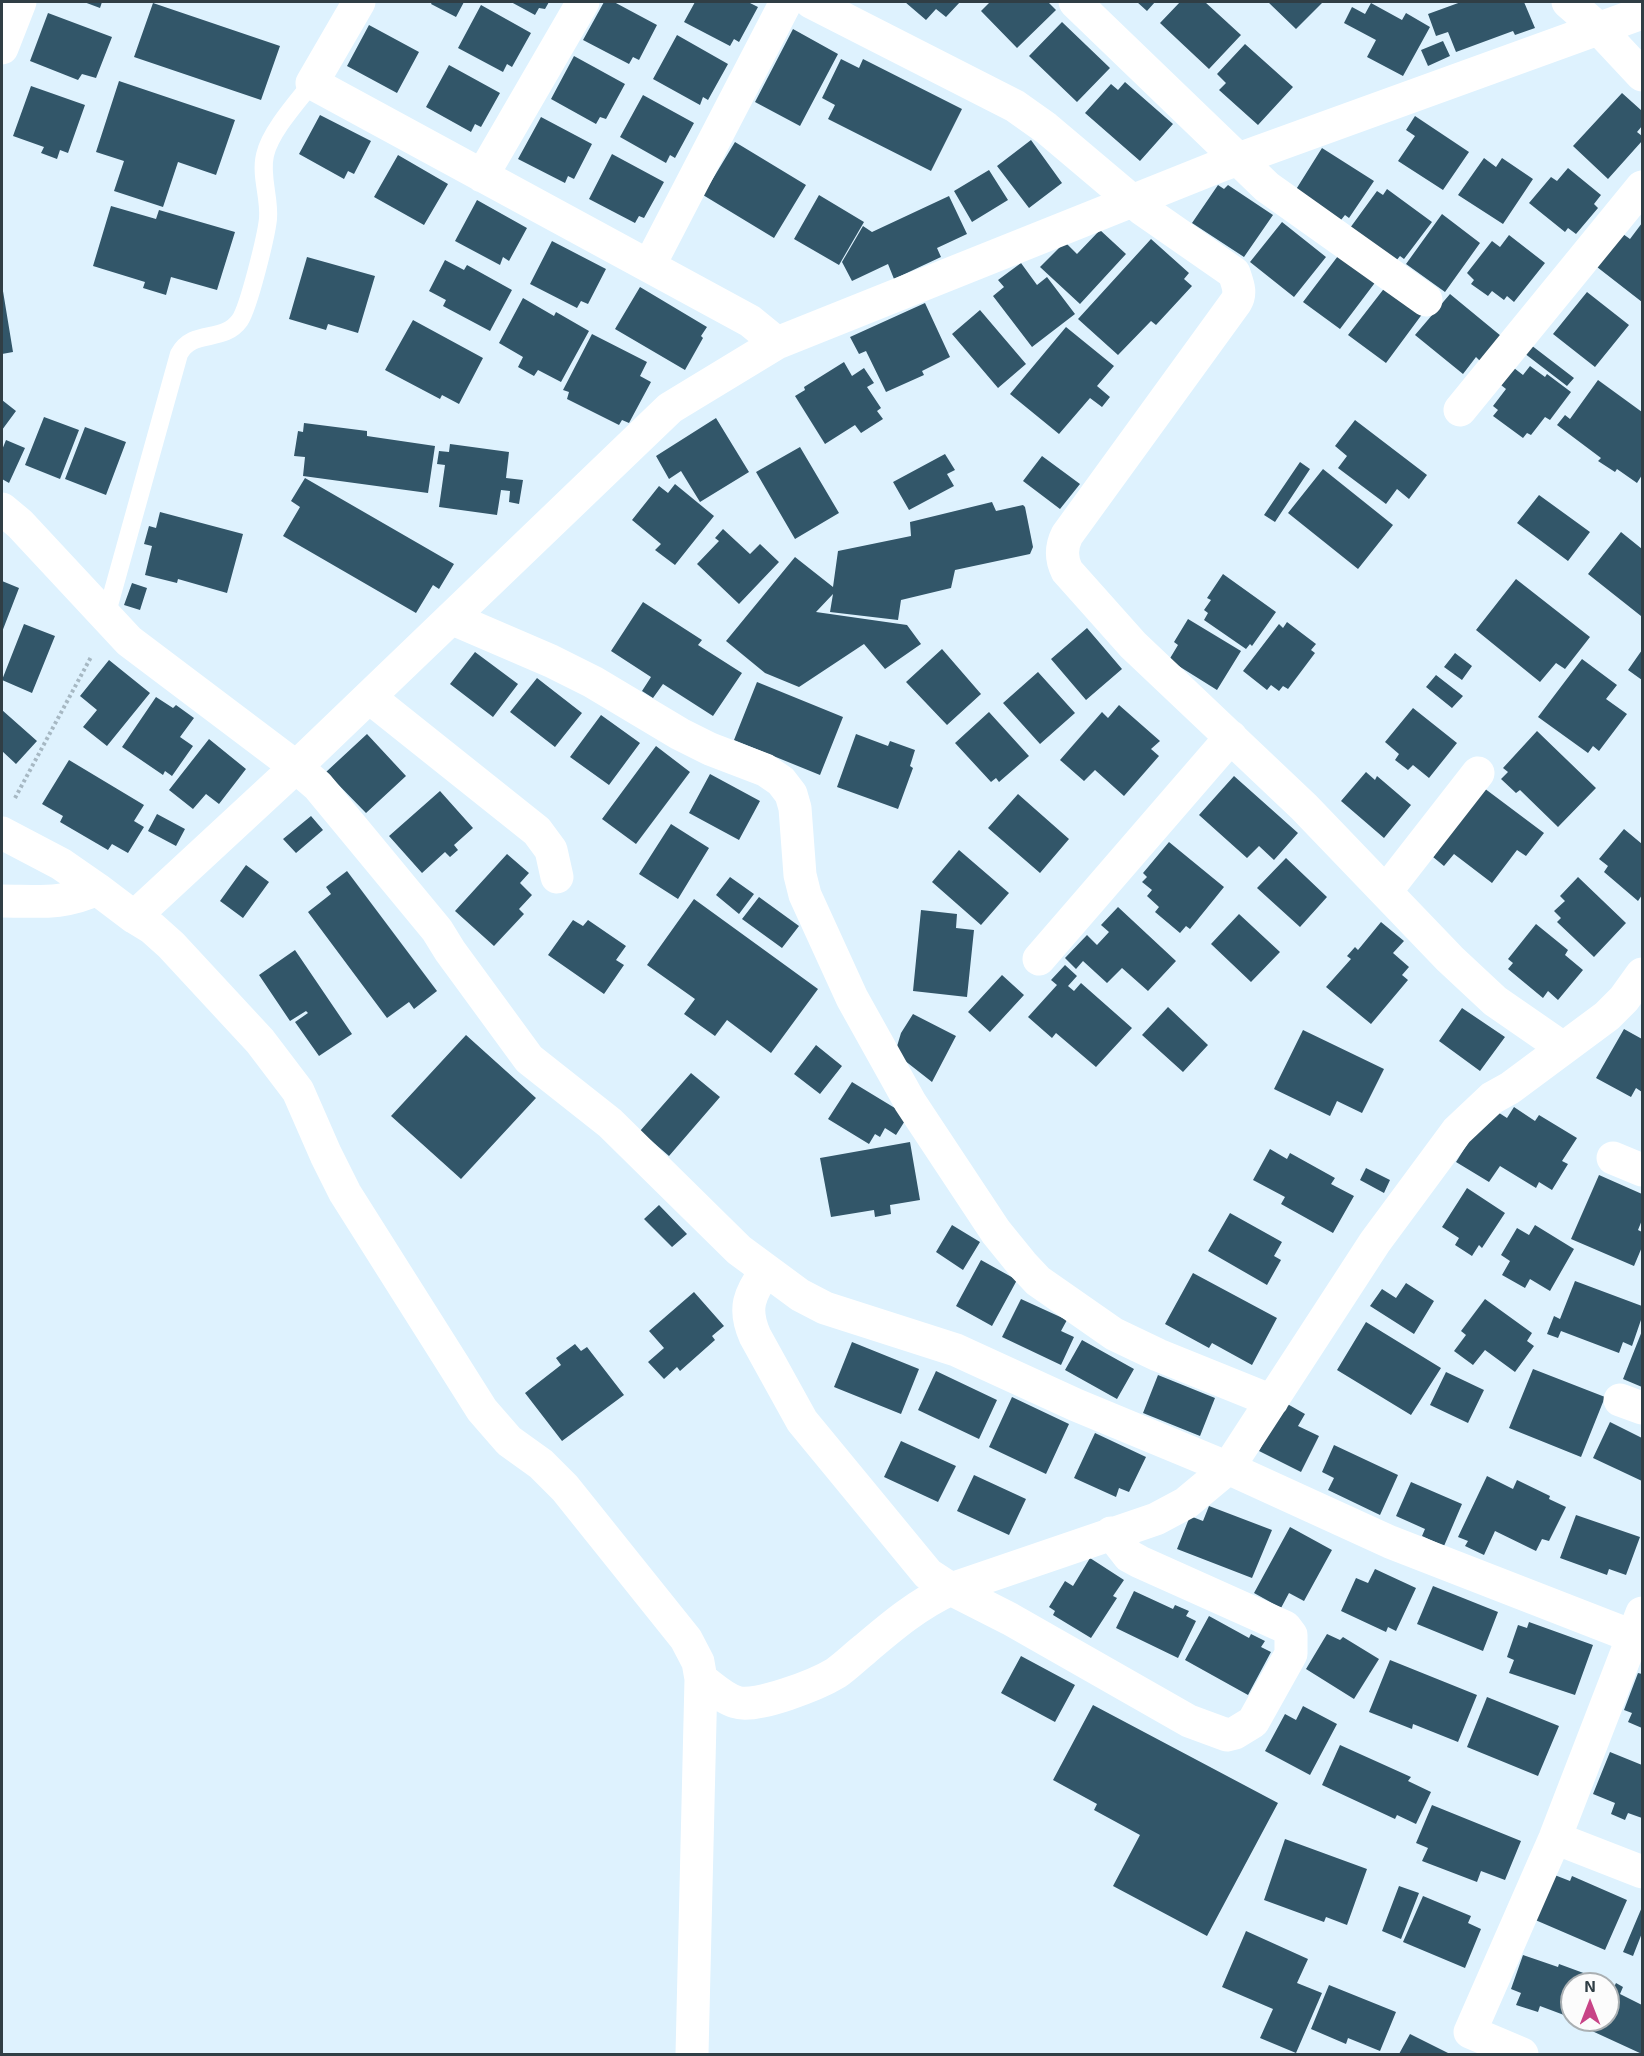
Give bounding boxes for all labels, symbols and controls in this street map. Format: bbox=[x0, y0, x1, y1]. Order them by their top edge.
north arrow bbox=[1560, 1972, 1620, 2032]
text: N bbox=[1584, 1976, 1596, 1995]

